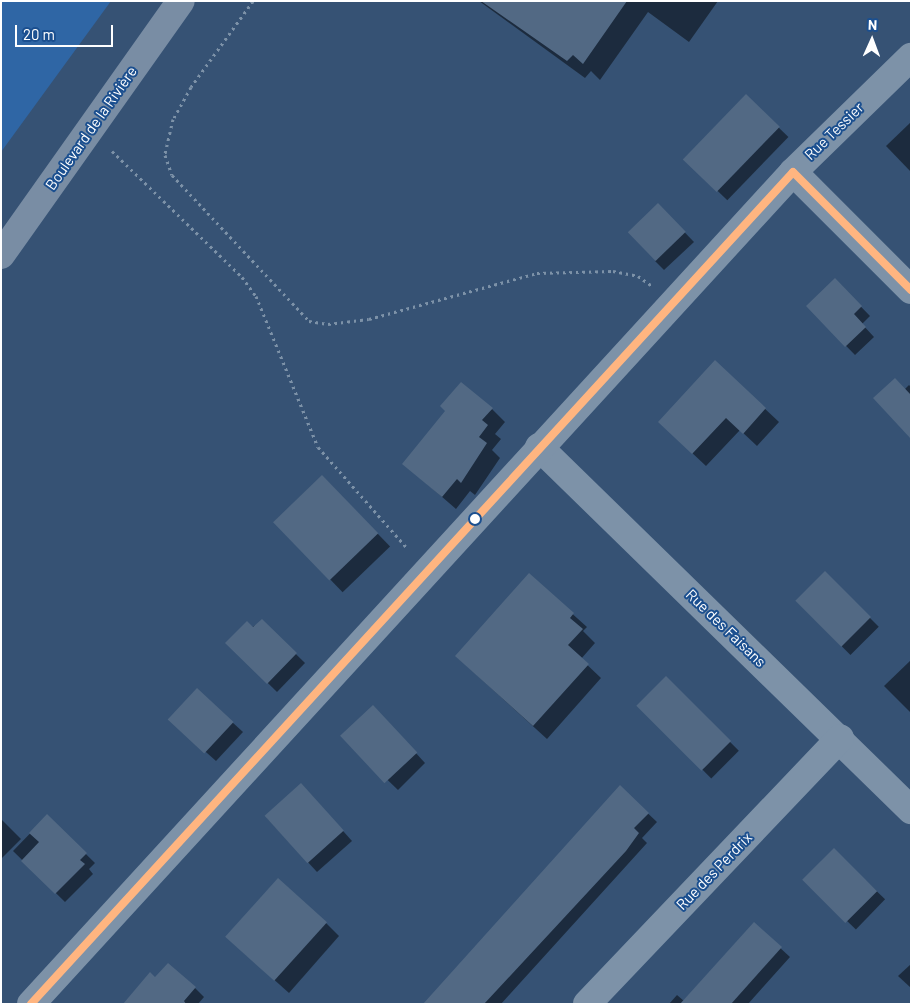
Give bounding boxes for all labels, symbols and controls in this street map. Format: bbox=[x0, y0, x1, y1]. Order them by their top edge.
scale bar bbox=[18, 15, 115, 47]
north arrow bbox=[847, 15, 897, 65]
text: N bbox=[868, 16, 877, 33]
text: 20 m bbox=[23, 25, 55, 43]
street label: Boulevard de la Rivière bbox=[42, 63, 140, 193]
street label: Rue Tessier bbox=[801, 98, 867, 164]
unlabelled marker bbox=[470, 514, 480, 524]
street label: Rue des Faisans bbox=[682, 585, 770, 671]
street label: Rue des Perdrix bbox=[672, 828, 756, 914]

